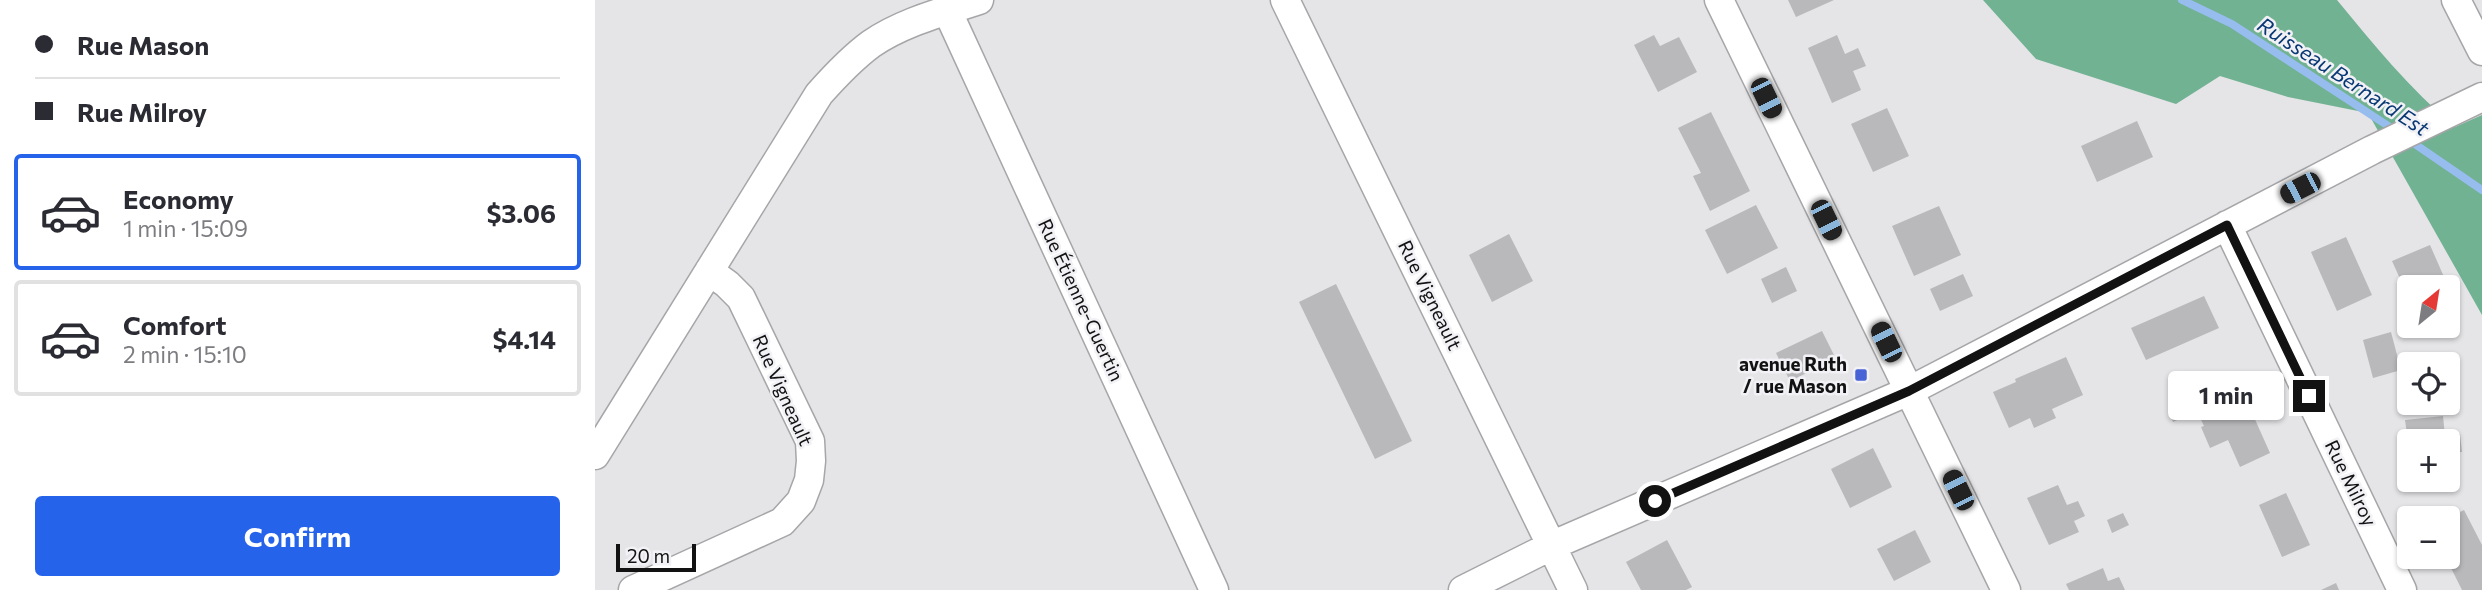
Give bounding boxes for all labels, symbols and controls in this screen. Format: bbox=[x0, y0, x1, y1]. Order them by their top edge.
water label: Ruisseau Bernard Est bbox=[2254, 11, 2434, 141]
text: Rue Mason bbox=[77, 29, 209, 60]
car bbox=[1748, 75, 1785, 121]
text: Rue Milroy bbox=[77, 96, 207, 127]
car bbox=[2277, 169, 2324, 207]
icon: car bbox=[39, 181, 102, 244]
text: Economy bbox=[123, 183, 234, 214]
text: $3.06 bbox=[486, 197, 556, 228]
car bbox=[1808, 197, 1845, 243]
text: 1 min · 15:09 bbox=[123, 214, 248, 242]
street label: Rue Étienne-Guertin bbox=[1034, 215, 1129, 385]
street label: Rue Vigneault bbox=[1394, 236, 1467, 354]
north arrow bbox=[2397, 275, 2461, 338]
map controls bbox=[2397, 275, 2460, 569]
icon: car bbox=[39, 307, 102, 370]
text: Comfort bbox=[123, 309, 226, 340]
car bbox=[1868, 319, 1905, 365]
text: $4.14 bbox=[493, 323, 556, 354]
street label: Rue Vigneault bbox=[749, 331, 818, 449]
text: 2 min · 15:10 bbox=[123, 340, 247, 368]
place label: avenue Ruth / rue Mason bbox=[1739, 352, 1847, 397]
button: locate bbox=[2397, 352, 2460, 415]
marker: avenue Ruth / rue Mason bbox=[1853, 367, 1869, 383]
callout: 1 min bbox=[2169, 372, 2285, 420]
route end bbox=[2293, 380, 2325, 412]
text: 1 min bbox=[2199, 381, 2253, 409]
button: + bbox=[2397, 429, 2460, 492]
street label: Rue Milroy bbox=[2321, 436, 2382, 530]
car bbox=[1940, 467, 1977, 513]
route start bbox=[1639, 485, 1671, 517]
button: Confirm bbox=[35, 496, 560, 576]
button: − bbox=[2397, 506, 2460, 569]
scale bar bbox=[616, 541, 697, 573]
text: 20 m bbox=[627, 544, 670, 567]

